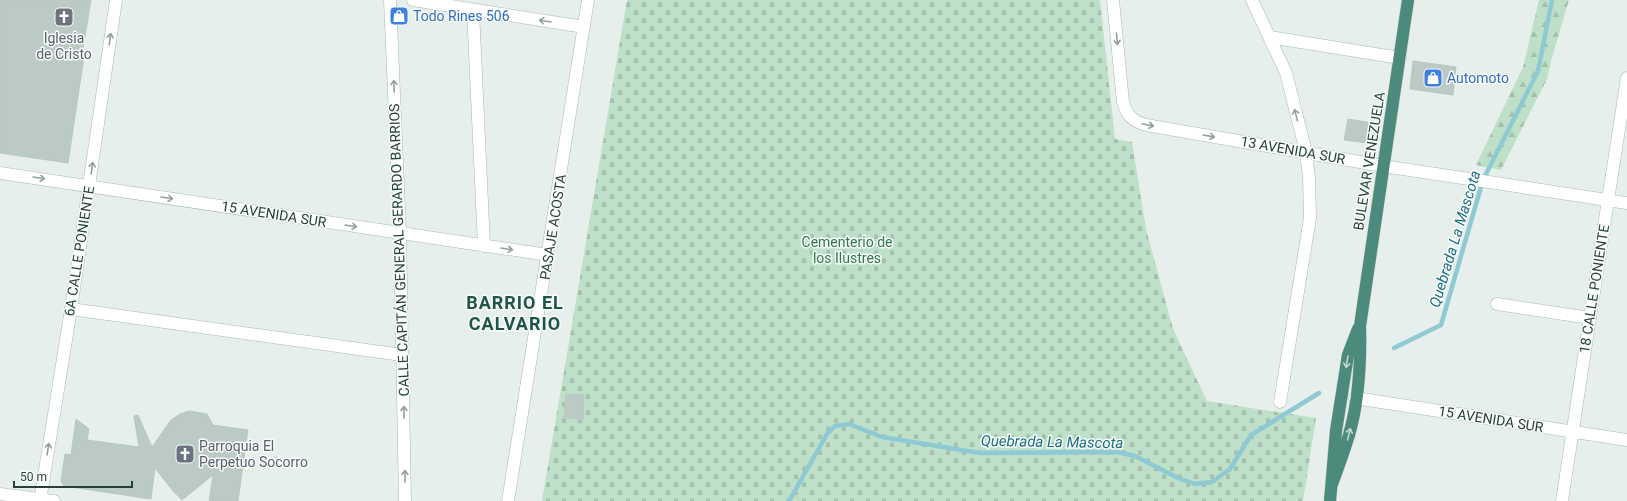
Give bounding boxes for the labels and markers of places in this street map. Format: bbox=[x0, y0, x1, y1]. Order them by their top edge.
shop icon: Todo Rines 506 bbox=[388, 5, 410, 27]
church icon: Iglesia de Cristo bbox=[53, 6, 75, 28]
place label: Todo Rines 506 bbox=[413, 8, 510, 24]
place label: Iglesia de Cristo bbox=[36, 30, 92, 62]
shop icon: Automoto bbox=[1422, 67, 1444, 89]
place label: Automoto bbox=[1447, 70, 1509, 86]
place label: Parroquia El Perpetuo Socorro bbox=[199, 438, 308, 470]
church icon: Parroquia El Perpetuo Socorro bbox=[174, 443, 196, 465]

